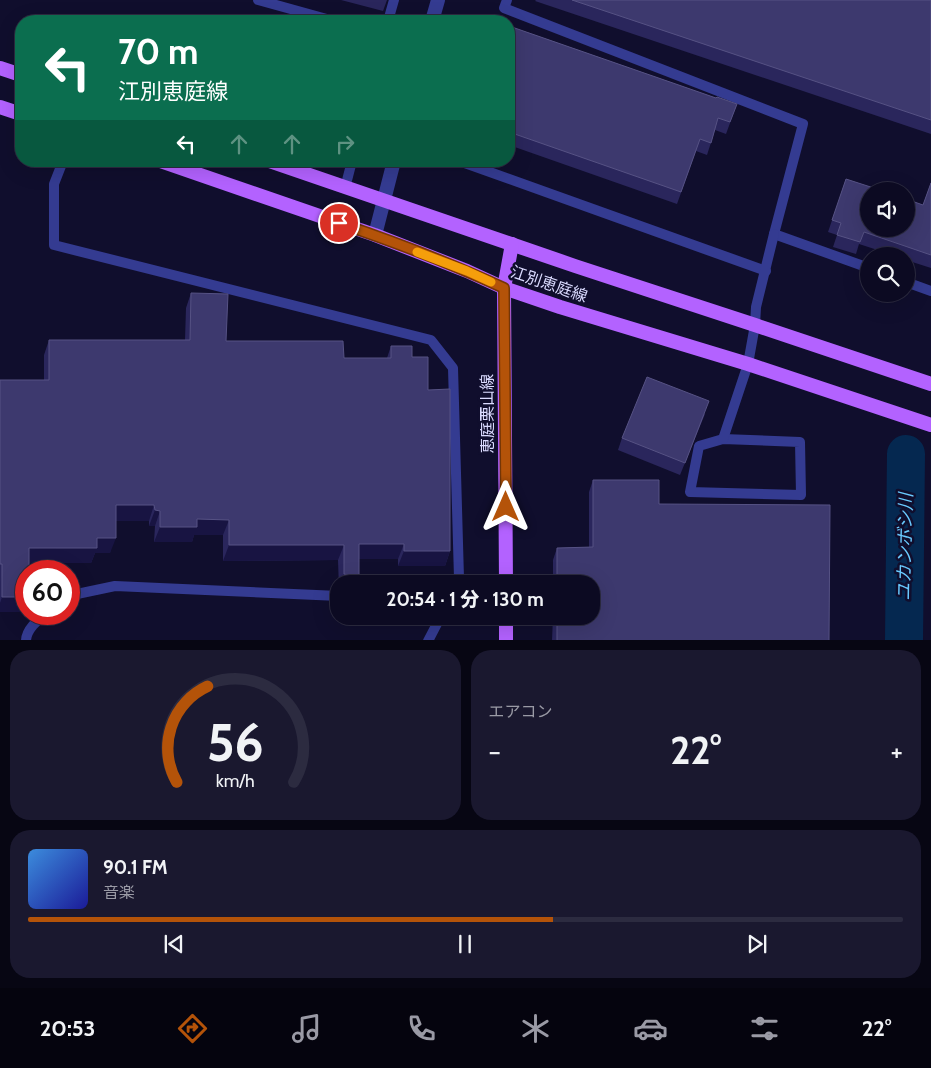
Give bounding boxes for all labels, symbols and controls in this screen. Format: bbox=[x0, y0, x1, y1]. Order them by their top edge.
text: 70 m bbox=[118, 30, 199, 73]
icon: left bbox=[35, 35, 100, 100]
text: 江別恵庭線 bbox=[118, 78, 228, 105]
icon: left bbox=[172, 130, 200, 158]
icon: ahead bbox=[225, 130, 253, 158]
icon: ahead bbox=[278, 130, 306, 158]
icon: right bbox=[331, 130, 359, 158]
map controls bbox=[860, 182, 915, 302]
button: sound bbox=[860, 182, 915, 237]
pin bbox=[318, 202, 360, 244]
icon: arrive bbox=[325, 209, 353, 237]
button: search bbox=[860, 247, 915, 302]
street label: 江別恵庭線 bbox=[508, 262, 590, 306]
street label: 恵庭栗山線 bbox=[478, 374, 497, 454]
position arrow bbox=[479, 480, 531, 532]
water label: ユカンボシ川 bbox=[893, 491, 917, 601]
speed limit sign: 60 bbox=[15, 560, 80, 625]
text: 20:54 · 1 分 · 130 m bbox=[386, 588, 544, 611]
text: エアコン bbox=[489, 702, 553, 721]
text: 56 bbox=[207, 711, 264, 774]
text: 22° bbox=[670, 727, 721, 774]
text: − bbox=[489, 734, 501, 768]
text: + bbox=[891, 734, 903, 768]
text: km/h bbox=[216, 770, 255, 791]
text: 90.1 FM bbox=[103, 856, 168, 879]
text: 音楽 bbox=[103, 883, 135, 902]
icon: previous bbox=[160, 930, 188, 958]
icon: pause bbox=[451, 930, 479, 958]
icon: next bbox=[743, 930, 771, 958]
icon: directions bbox=[175, 1011, 210, 1046]
icon: music bbox=[289, 1011, 324, 1046]
icon: phone bbox=[404, 1011, 439, 1046]
icon: climate bbox=[518, 1011, 553, 1046]
icon: car bbox=[633, 1011, 668, 1046]
icon: filters bbox=[747, 1011, 782, 1046]
text: 20:53 bbox=[40, 1015, 95, 1042]
text: 22° bbox=[862, 1015, 891, 1042]

